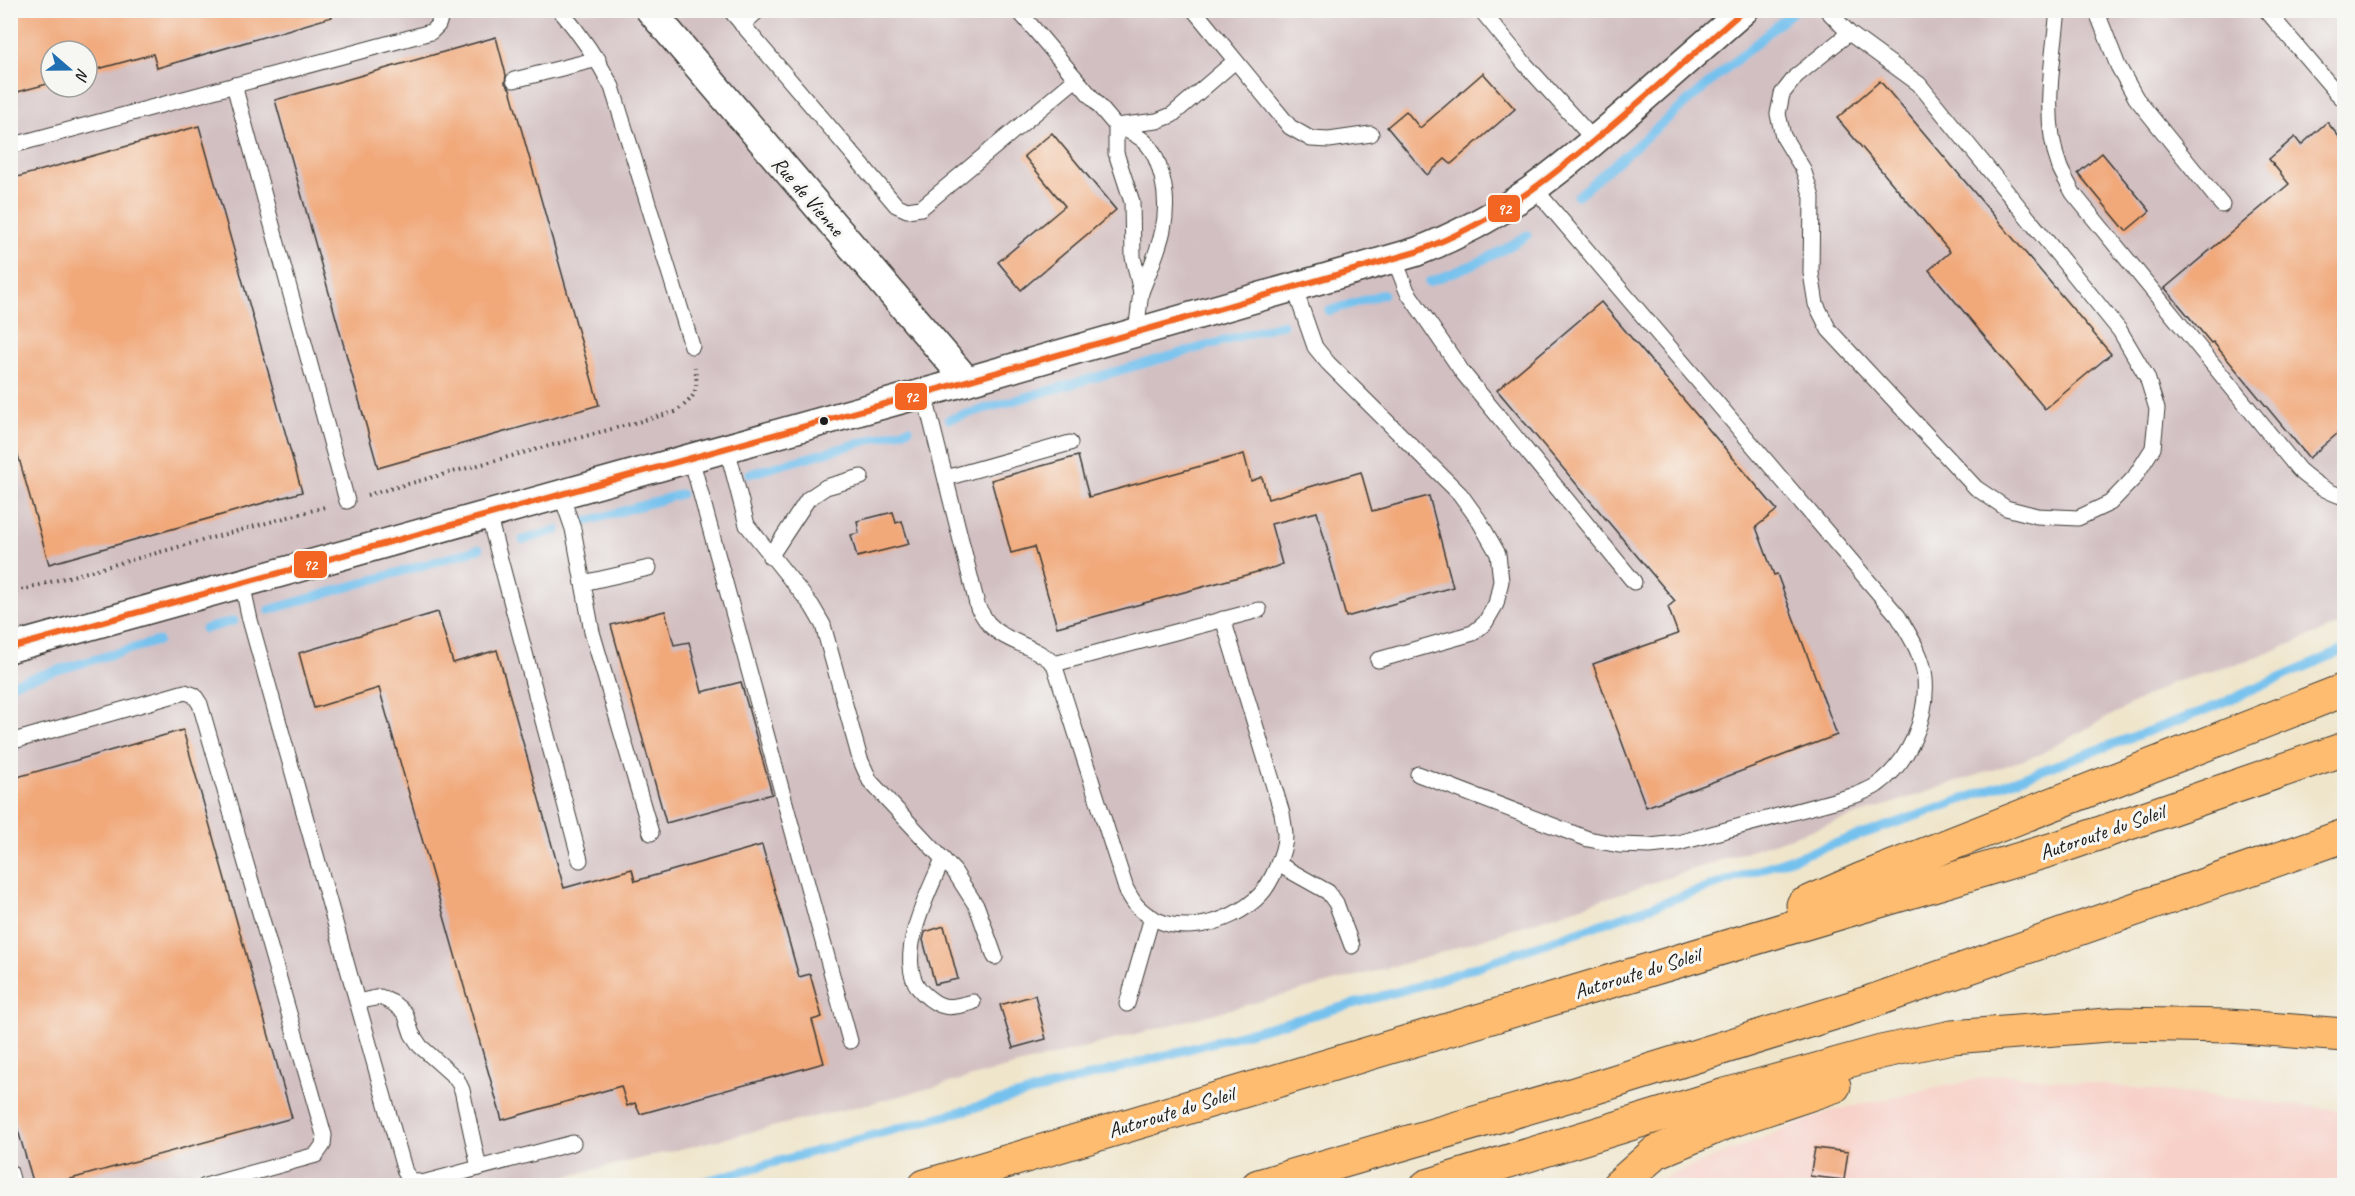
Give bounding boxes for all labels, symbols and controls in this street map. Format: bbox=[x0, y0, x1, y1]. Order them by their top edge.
north arrow bbox=[39, 39, 99, 99]
text: N bbox=[70, 66, 93, 85]
street label: Rue de Vienne bbox=[766, 151, 850, 242]
line badge: 92 bbox=[1487, 194, 1521, 223]
text: 92 bbox=[1497, 199, 1513, 219]
line badge: 92 bbox=[894, 382, 928, 411]
text: 92 bbox=[904, 387, 920, 407]
unlabelled marker bbox=[818, 415, 830, 427]
line badge: 92 bbox=[293, 550, 328, 579]
text: 92 bbox=[303, 555, 319, 575]
street label: Autoroute du Soleil bbox=[2036, 797, 2171, 866]
street label: Autoroute du Soleil bbox=[1571, 940, 1706, 1005]
street label: Autoroute du Soleil bbox=[1105, 1079, 1240, 1144]

